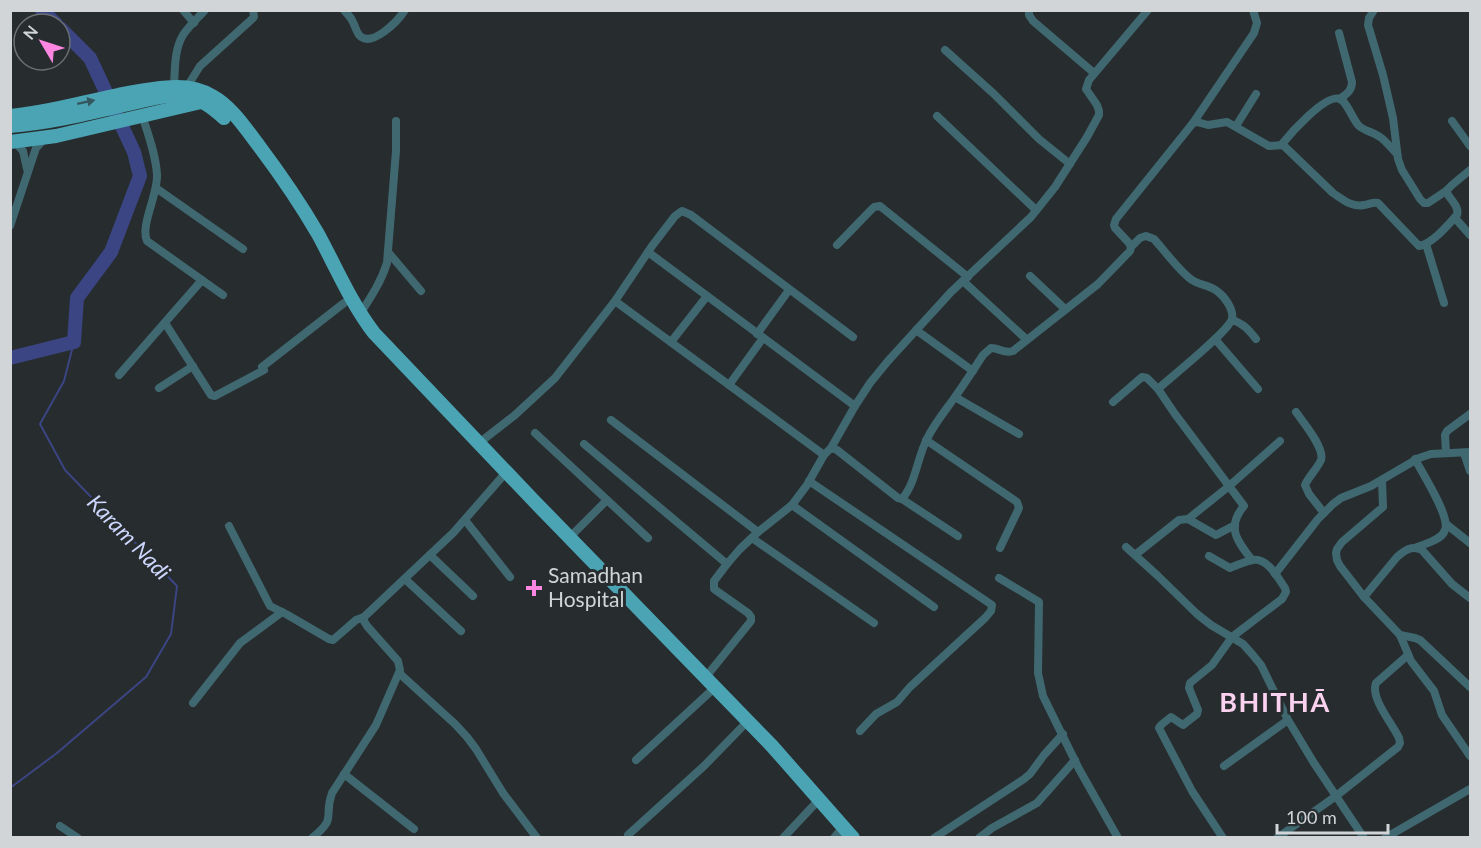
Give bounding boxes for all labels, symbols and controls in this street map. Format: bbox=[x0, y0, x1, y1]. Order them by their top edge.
north arrow bbox=[12, 12, 72, 72]
text: N bbox=[19, 21, 41, 43]
one-way arrow bbox=[76, 97, 95, 106]
water label: Karam Nadi bbox=[82, 488, 177, 585]
place label: Samadhan Hospital bbox=[548, 562, 643, 611]
marker: Samadhan Hospital bbox=[525, 579, 543, 597]
district label: BHITHĀ bbox=[1219, 685, 1331, 718]
scale bar bbox=[1277, 797, 1388, 835]
text: 100 m bbox=[1286, 806, 1337, 828]

